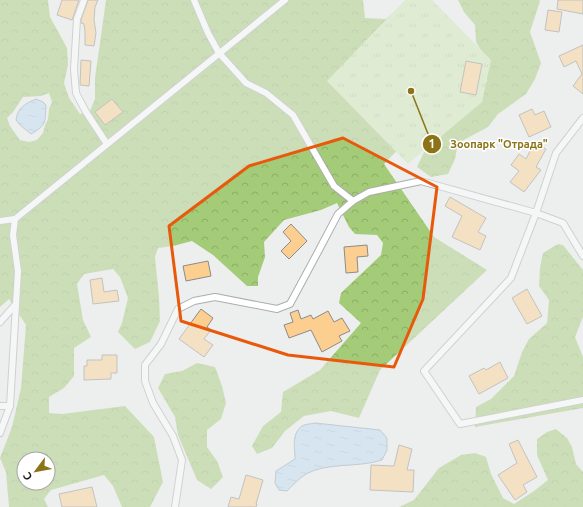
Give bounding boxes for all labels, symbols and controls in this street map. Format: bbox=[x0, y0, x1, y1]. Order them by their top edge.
callout: Зоопарк "Отрада" bbox=[422, 133, 556, 156]
text: 1 bbox=[429, 137, 435, 150]
text: Зоопарк "Отрада" bbox=[450, 138, 548, 150]
north arrow bbox=[16, 451, 56, 491]
text: С bbox=[21, 470, 34, 482]

